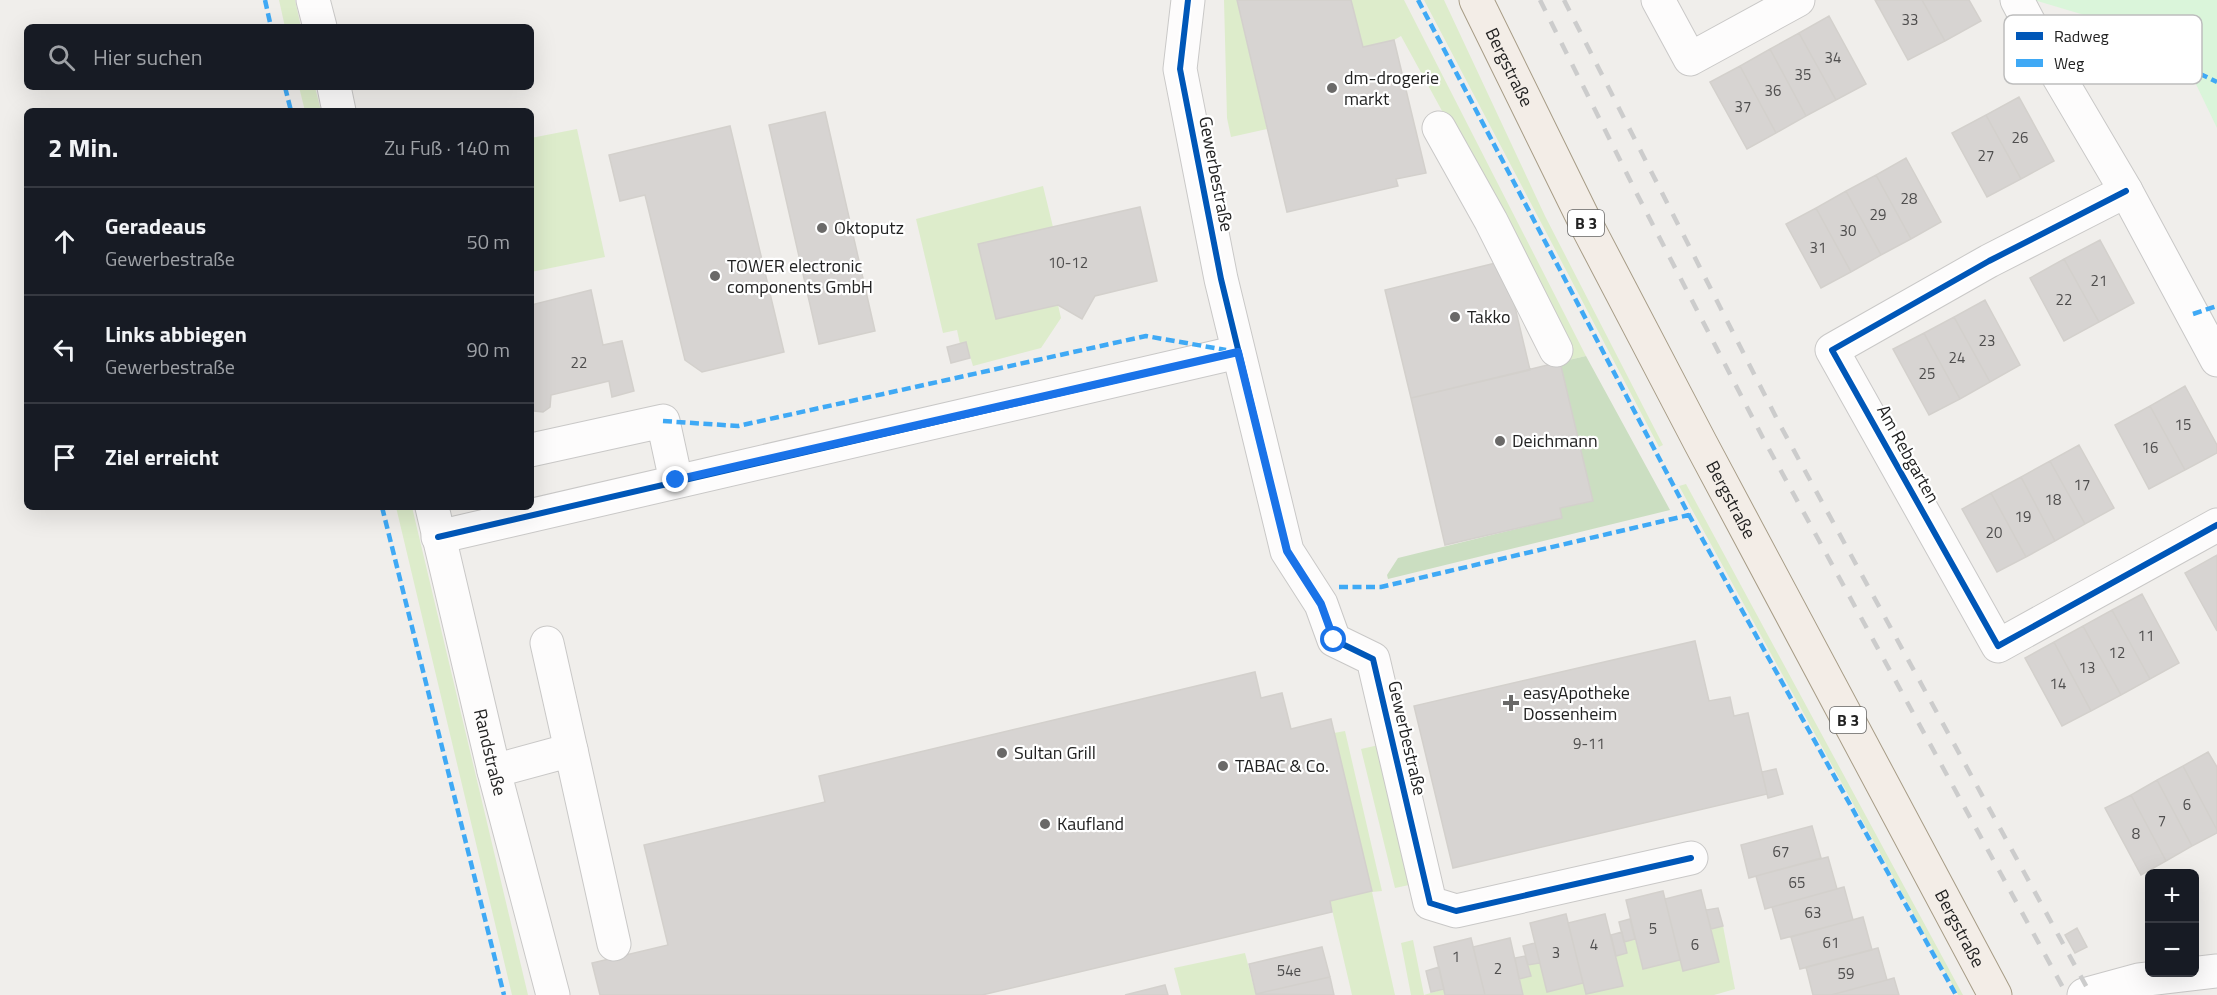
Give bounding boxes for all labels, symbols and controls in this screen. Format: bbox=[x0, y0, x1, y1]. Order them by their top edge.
house number: 33 bbox=[1902, 8, 1918, 31]
legend bbox=[2004, 15, 2202, 84]
street label: Bergstraße bbox=[1479, 23, 1540, 111]
search box bbox=[24, 24, 534, 90]
text: Radweg bbox=[2054, 24, 2109, 48]
text: Hier suchen bbox=[93, 40, 202, 74]
icon: search bbox=[45, 41, 78, 74]
house number: 34 bbox=[1825, 46, 1841, 69]
text: Weg bbox=[2054, 51, 2084, 75]
house number: 35 bbox=[1795, 63, 1811, 86]
place label: dm-drogerie markt bbox=[1344, 64, 1439, 112]
house number: 36 bbox=[1765, 79, 1781, 102]
marker: dm-drogerie markt bbox=[1325, 81, 1339, 95]
house number: 37 bbox=[1735, 95, 1751, 118]
street label: Gewerbestraße bbox=[1192, 114, 1241, 234]
house number: 26 bbox=[2012, 126, 2028, 149]
text: 2 Min. bbox=[48, 128, 118, 167]
text: Zu Fuß · 140 m bbox=[384, 132, 510, 163]
house number: 27 bbox=[1978, 144, 1994, 167]
house number: 28 bbox=[1901, 187, 1917, 210]
house number: 29 bbox=[1870, 203, 1886, 226]
text: Geradeaus bbox=[105, 209, 206, 243]
road number: B 3 bbox=[1568, 210, 1604, 236]
place label: Oktoputz bbox=[834, 214, 904, 241]
house number: 30 bbox=[1840, 219, 1856, 242]
marker: Oktoputz bbox=[815, 221, 829, 235]
icon: ahead bbox=[48, 225, 81, 258]
text: 50 m bbox=[466, 226, 510, 257]
house number: 31 bbox=[1810, 236, 1826, 259]
text: Gewerbestraße bbox=[105, 243, 235, 274]
house number: 10-12 bbox=[1048, 251, 1088, 274]
place label: TOWER electronic components GmbH bbox=[727, 252, 873, 300]
marker: TOWER electronic components GmbH bbox=[708, 269, 722, 283]
house number: 21 bbox=[2091, 269, 2107, 292]
house number: 22 bbox=[2056, 288, 2072, 311]
place label: Takko bbox=[1467, 303, 1510, 330]
marker: Takko bbox=[1448, 310, 1462, 324]
text: Links abbiegen bbox=[105, 317, 247, 351]
house number: 23 bbox=[1979, 329, 1995, 352]
icon: left bbox=[48, 333, 81, 366]
text: 90 m bbox=[466, 334, 510, 365]
house number: 24 bbox=[1949, 346, 1965, 369]
text: Gewerbestraße bbox=[105, 351, 235, 382]
house number: 22 bbox=[571, 351, 587, 374]
house number: 25 bbox=[1919, 362, 1935, 385]
street label: Am Rebgarten bbox=[1870, 400, 1947, 508]
house number: 15 bbox=[2175, 413, 2191, 436]
place label: Deichmann bbox=[1512, 427, 1598, 454]
marker: Deichmann bbox=[1493, 434, 1507, 448]
house number: 16 bbox=[2142, 436, 2158, 459]
text: Ziel erreicht bbox=[105, 440, 219, 474]
icon: arrive bbox=[48, 441, 81, 474]
street label: Bergstraße bbox=[1699, 456, 1763, 543]
route end bbox=[662, 466, 688, 492]
house number: 17 bbox=[2074, 473, 2090, 496]
house number: 18 bbox=[2045, 488, 2061, 511]
house number: 19 bbox=[2015, 505, 2031, 528]
house number: 20 bbox=[1986, 521, 2002, 544]
house number: 11 bbox=[2138, 624, 2154, 647]
route start bbox=[1320, 626, 1346, 652]
house number: 12 bbox=[2109, 641, 2125, 664]
house number: 13 bbox=[2079, 656, 2095, 679]
house number: 14 bbox=[2050, 672, 2066, 695]
street label: Gewerbestraße bbox=[1381, 678, 1434, 798]
place label: easyApotheke Dossenheim bbox=[1523, 679, 1630, 727]
marker: easyApotheke Dossenheim bbox=[1504, 696, 1518, 710]
street label: Randstraße bbox=[467, 706, 514, 799]
road number: B 3 bbox=[1830, 707, 1866, 733]
house number: 9-11 bbox=[1573, 732, 1605, 755]
place label: Sultan Grill bbox=[1014, 739, 1096, 766]
marker: Sultan Grill bbox=[995, 746, 1009, 760]
place label: TABAC & Co. bbox=[1235, 752, 1329, 779]
marker: TABAC & Co. bbox=[1216, 759, 1230, 773]
house number: 6 bbox=[2183, 793, 2191, 816]
house number: 7 bbox=[2158, 809, 2166, 832]
place label: Kaufland bbox=[1057, 810, 1124, 837]
marker: Kaufland bbox=[1038, 817, 1052, 831]
house number: 8 bbox=[2132, 822, 2140, 845]
house number: 67 bbox=[1773, 840, 1789, 863]
map controls bbox=[2145, 869, 2199, 977]
button: + bbox=[2145, 869, 2199, 923]
house number: 65 bbox=[1789, 871, 1805, 894]
street label: Bergstraße bbox=[1928, 884, 1992, 972]
house number: 63 bbox=[1805, 901, 1821, 924]
house number: 5 bbox=[1649, 917, 1657, 940]
button: − bbox=[2145, 923, 2199, 977]
house number: 61 bbox=[1823, 931, 1839, 954]
house number: 4 bbox=[1590, 933, 1598, 956]
house number: 6 bbox=[1691, 933, 1699, 956]
house number: 3 bbox=[1552, 941, 1560, 964]
house number: 1 bbox=[1452, 945, 1460, 968]
house number: 2 bbox=[1494, 957, 1502, 980]
house number: 54e bbox=[1277, 959, 1301, 982]
house number: 59 bbox=[1838, 962, 1854, 985]

